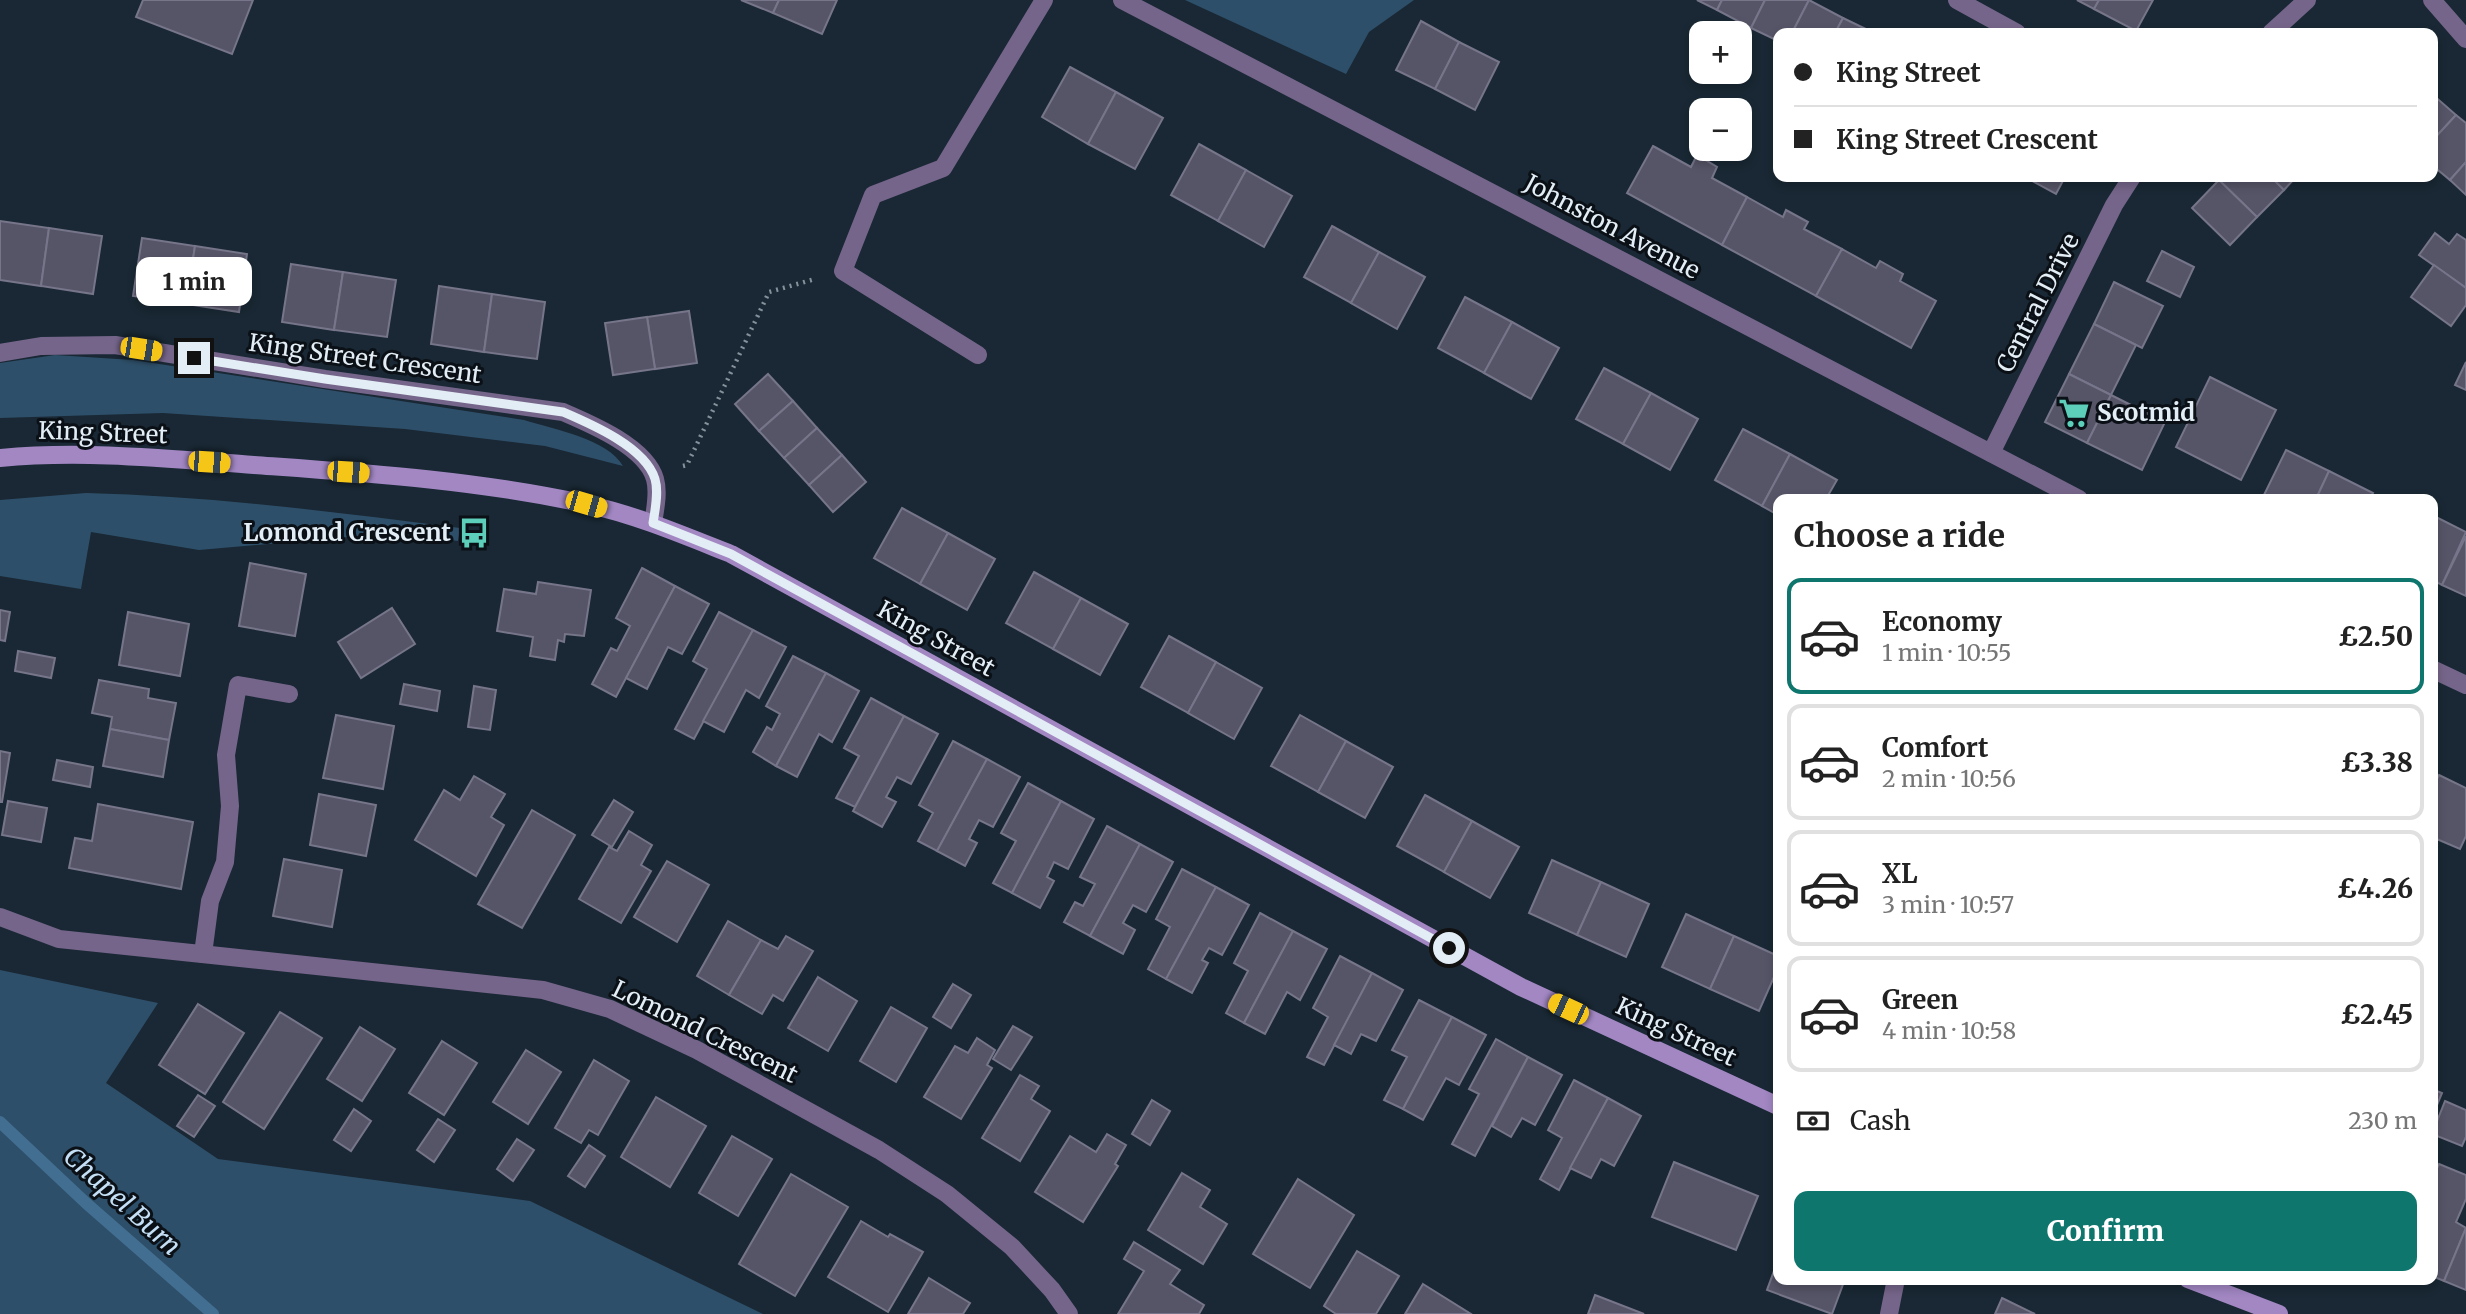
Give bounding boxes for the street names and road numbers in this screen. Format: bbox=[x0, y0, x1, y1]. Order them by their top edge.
street label: Johnston Avenue bbox=[1518, 167, 1705, 286]
street label: Central Drive bbox=[1989, 228, 2086, 377]
street label: King Street Crescent bbox=[247, 327, 484, 390]
street label: King Street bbox=[38, 415, 169, 450]
street label: King Street bbox=[872, 594, 1001, 684]
street label: Lomond Crescent bbox=[607, 973, 804, 1090]
street label: King Street bbox=[1611, 990, 1742, 1073]

